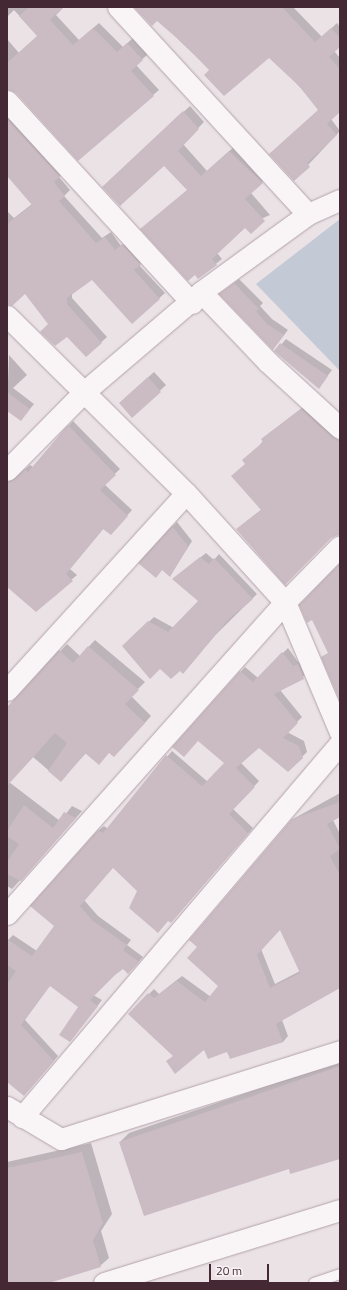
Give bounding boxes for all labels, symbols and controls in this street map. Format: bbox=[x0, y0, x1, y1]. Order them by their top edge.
scale bar bbox=[211, 1256, 271, 1282]
text: 20 m bbox=[216, 1261, 242, 1280]

